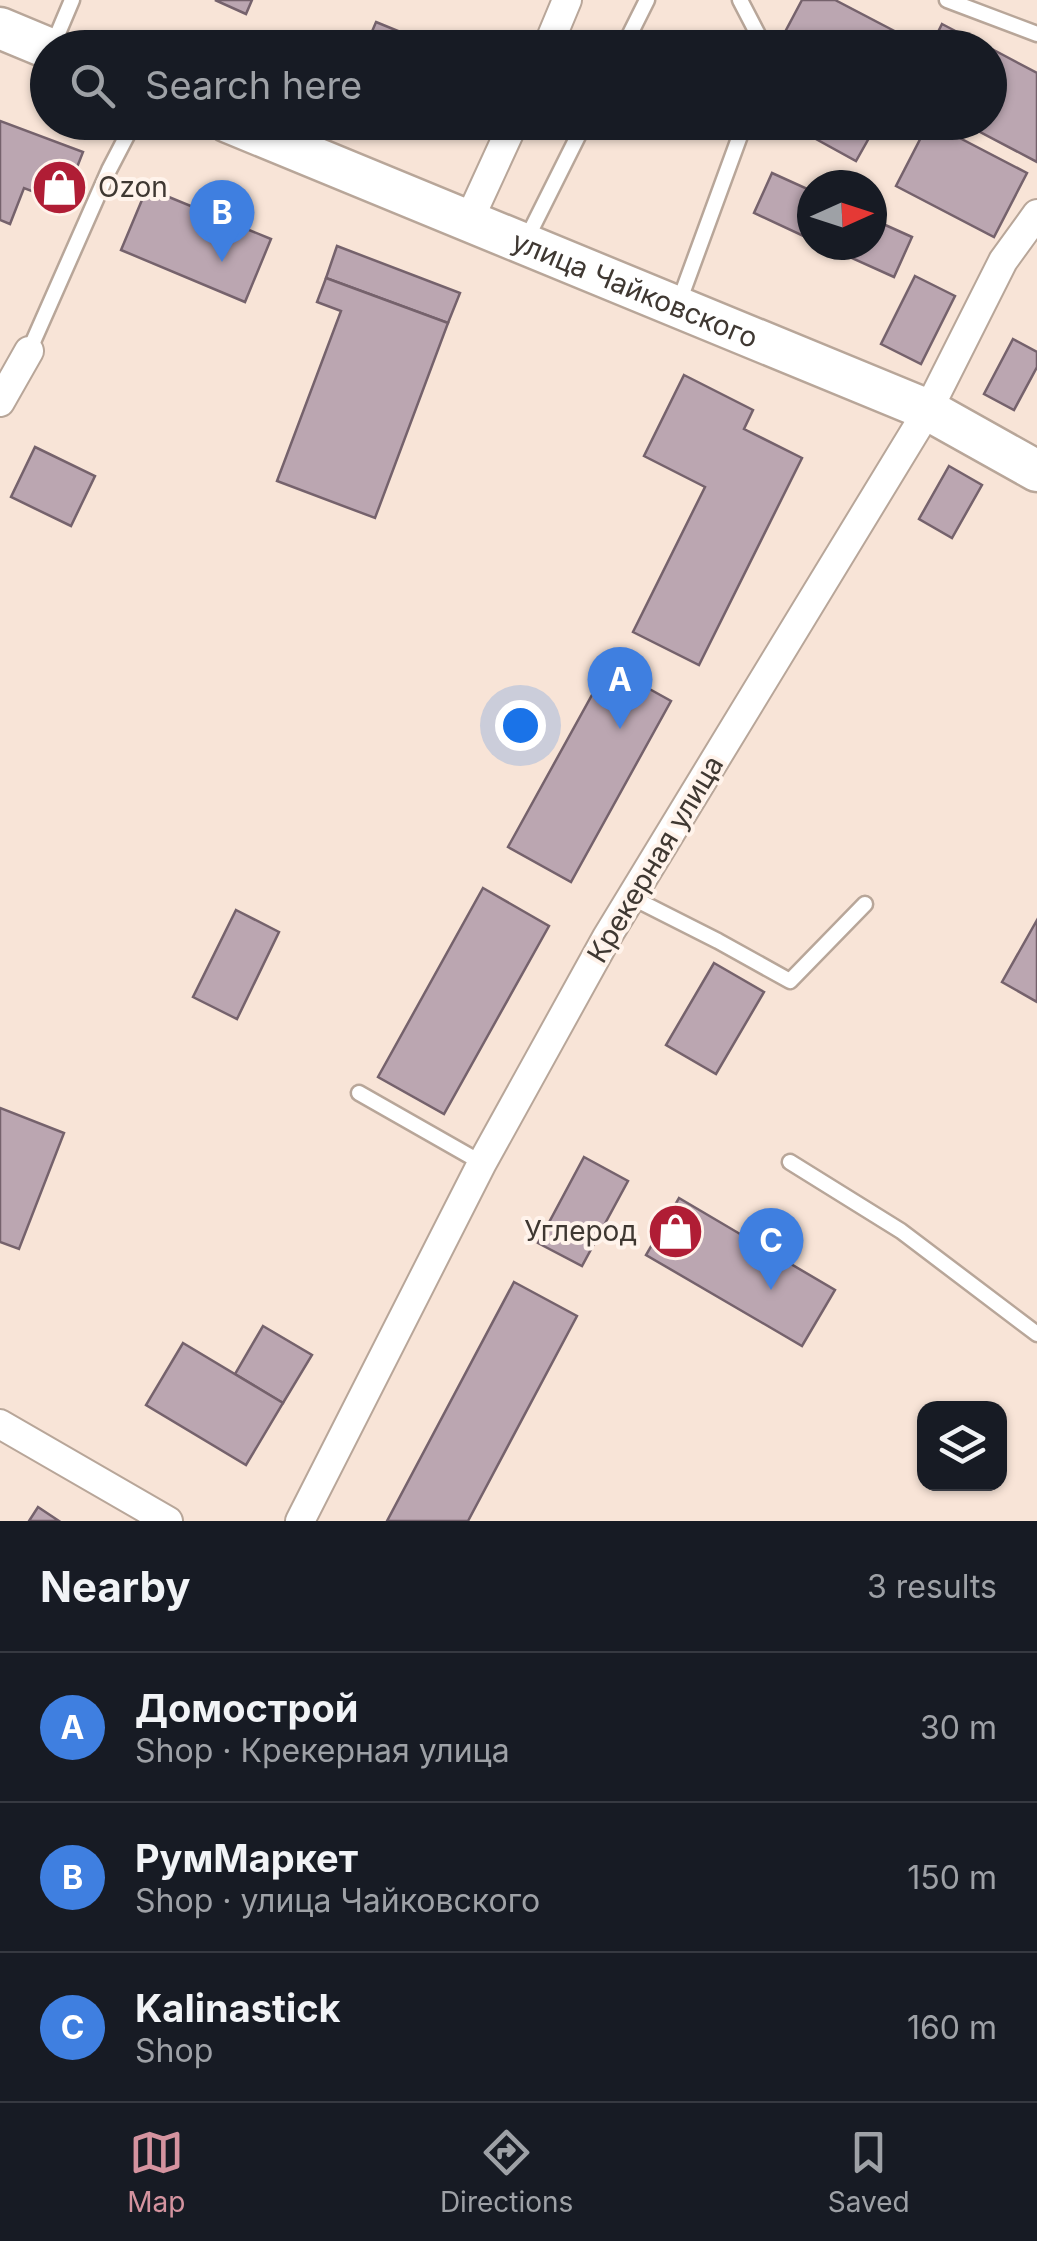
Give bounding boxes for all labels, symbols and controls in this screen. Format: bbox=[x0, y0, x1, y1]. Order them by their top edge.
search box bbox=[30, 30, 1007, 140]
icon: search bbox=[65, 58, 120, 113]
text: Search here bbox=[145, 62, 362, 108]
shop icon: Ozon bbox=[29, 157, 89, 217]
place label: Ozon bbox=[98, 170, 168, 204]
north arrow bbox=[797, 170, 887, 260]
pin: B bbox=[190, 180, 254, 262]
street label: улица Чайковского bbox=[507, 224, 763, 355]
pin: A bbox=[588, 646, 652, 729]
your location bbox=[495, 700, 546, 751]
street label: Крекерная улица bbox=[580, 749, 730, 969]
shop icon: Углерод bbox=[646, 1201, 706, 1261]
pin: C bbox=[738, 1208, 804, 1290]
place label: Углерод bbox=[524, 1214, 637, 1248]
map controls bbox=[917, 1401, 1007, 1491]
button: layers bbox=[917, 1401, 1007, 1491]
text: Nearby bbox=[40, 1561, 191, 1612]
text: 3 results bbox=[867, 1567, 997, 1606]
text: Домострой bbox=[135, 1685, 358, 1731]
text: A bbox=[61, 1708, 84, 1747]
text: 30 m bbox=[920, 1708, 997, 1747]
text: Shop · Крекерная улица bbox=[135, 1731, 510, 1770]
text: РумМаркет bbox=[135, 1835, 358, 1881]
text: B bbox=[62, 1858, 83, 1897]
text: 150 m bbox=[907, 1858, 997, 1897]
text: Shop · улица Чайковского bbox=[135, 1881, 540, 1920]
text: Kalinastick bbox=[135, 1985, 341, 2031]
text: C bbox=[61, 2008, 84, 2047]
text: 160 m bbox=[907, 2008, 997, 2047]
text: Shop bbox=[135, 2031, 213, 2070]
tab: Map bbox=[127, 2125, 185, 2219]
tab: Directions bbox=[440, 2125, 573, 2219]
tab: Saved bbox=[828, 2125, 910, 2219]

